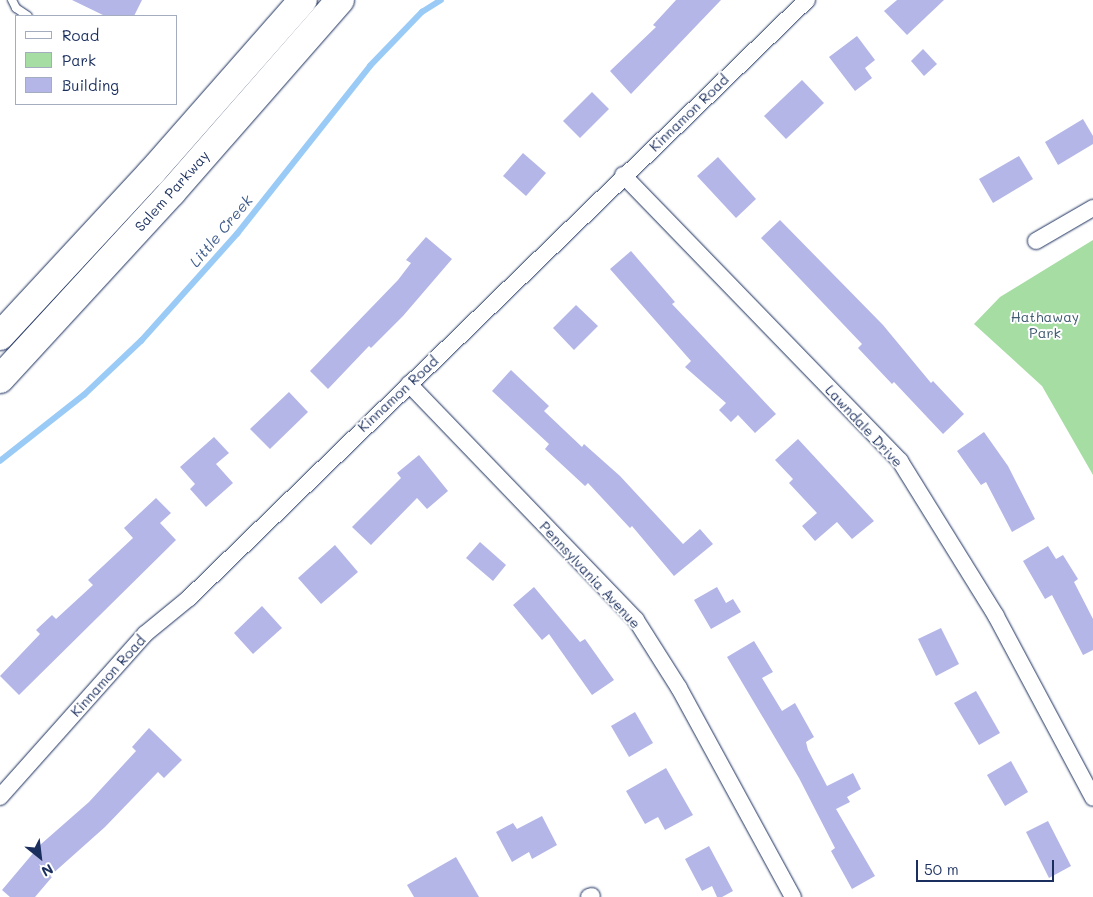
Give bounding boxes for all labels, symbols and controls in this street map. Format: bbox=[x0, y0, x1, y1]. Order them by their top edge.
legend bbox=[15, 15, 178, 105]
text: Road bbox=[62, 25, 99, 45]
text: Park bbox=[62, 50, 96, 70]
street label: Kinnamon Road bbox=[646, 71, 732, 155]
text: Building bbox=[62, 75, 119, 95]
street label: Salem Parkway bbox=[131, 147, 213, 235]
water label: Little Creek bbox=[186, 191, 256, 271]
park label: Hathaway Park bbox=[1011, 309, 1079, 342]
street label: Kinnamon Road bbox=[354, 353, 442, 435]
street label: Lawndale Drive bbox=[822, 382, 906, 470]
street label: Pennsylvania Avenue bbox=[536, 518, 644, 632]
street label: Kinnamon Road bbox=[67, 632, 149, 720]
north arrow bbox=[15, 832, 65, 882]
scale bar bbox=[918, 850, 1056, 882]
text: 50 m bbox=[924, 859, 959, 879]
text: N bbox=[38, 860, 57, 881]

